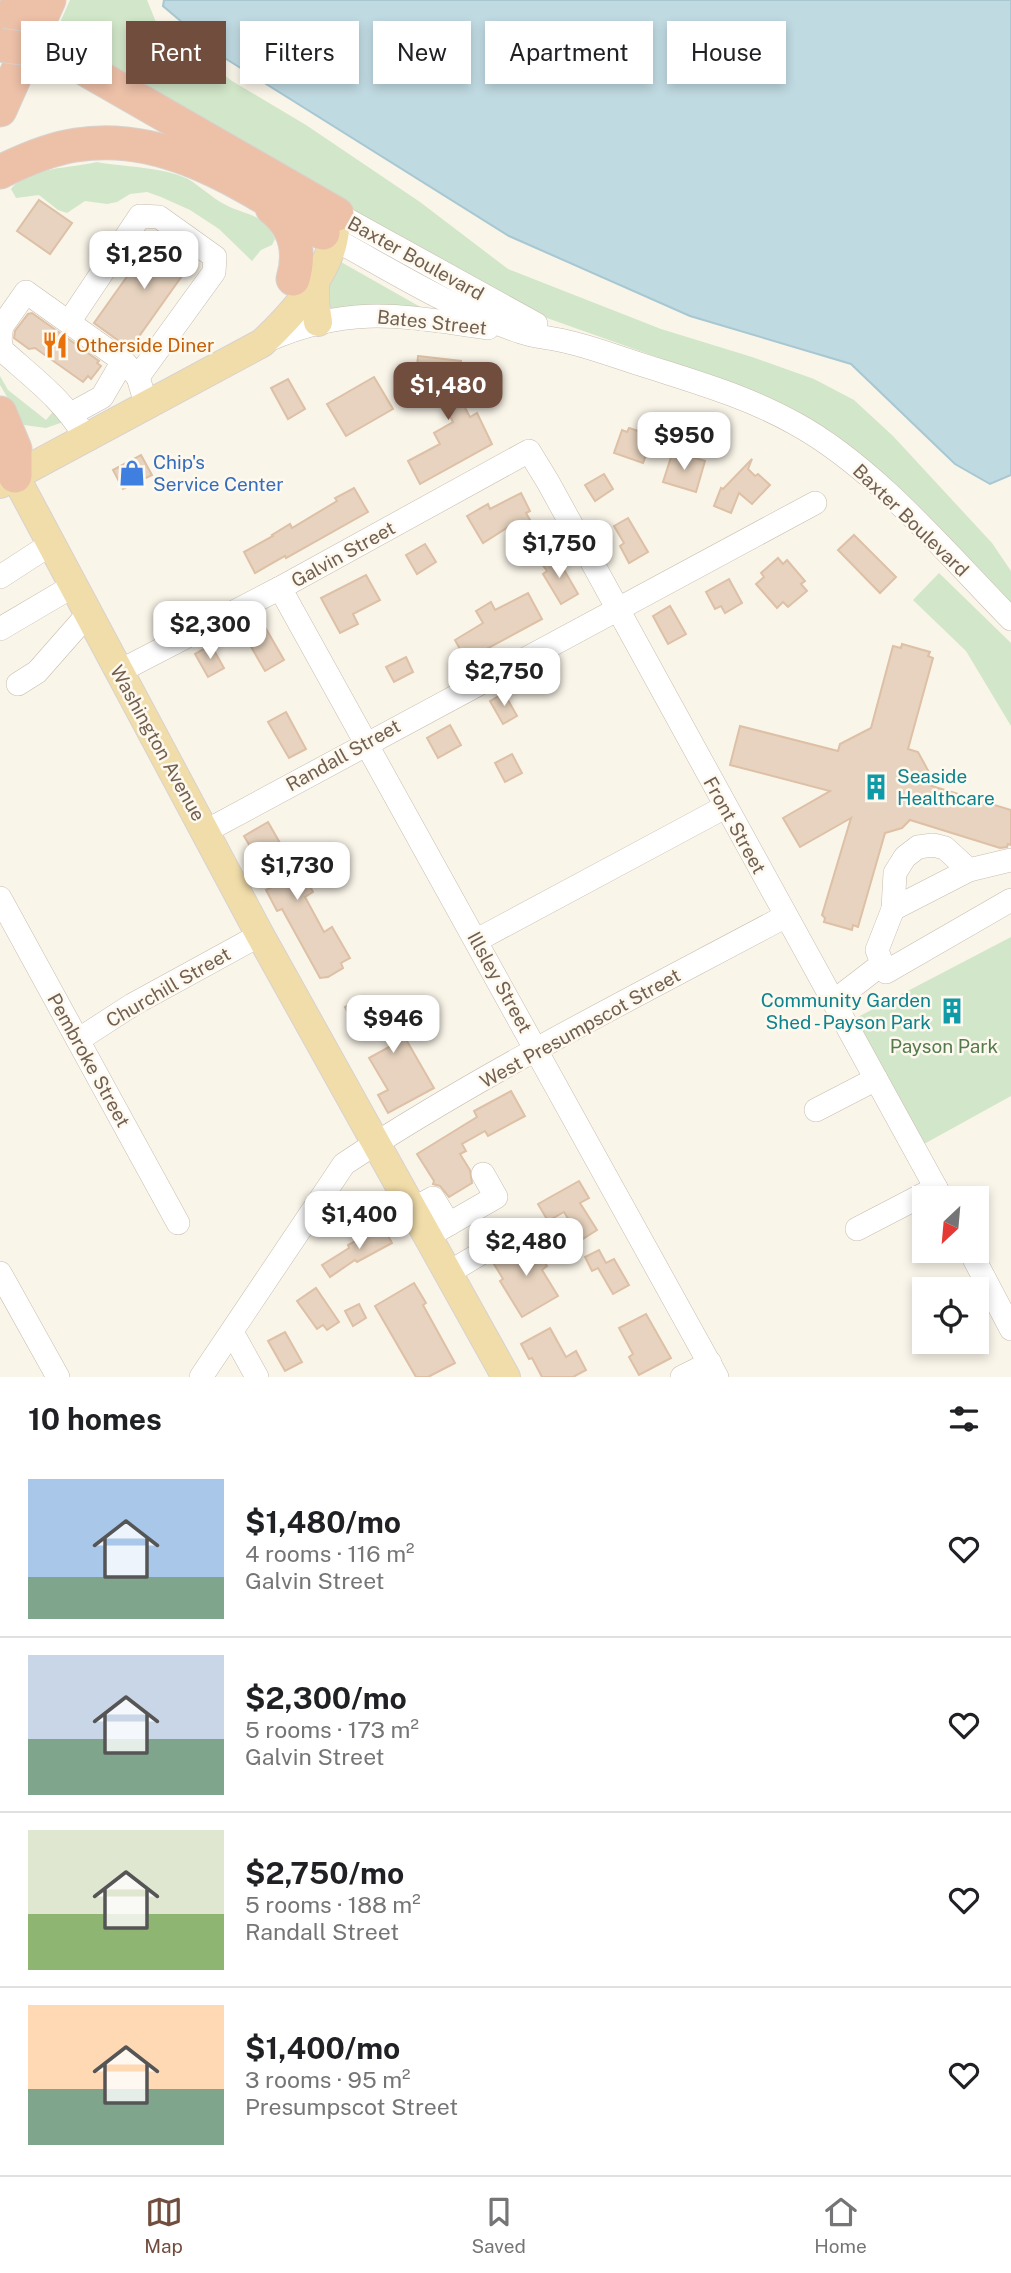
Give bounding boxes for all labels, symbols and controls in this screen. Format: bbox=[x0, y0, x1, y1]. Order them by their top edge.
chip: Buy bbox=[21, 21, 112, 84]
chip: Rent bbox=[126, 21, 226, 84]
chip: Filters bbox=[240, 21, 359, 84]
chip: New bbox=[373, 21, 471, 84]
chip: Apartment bbox=[485, 21, 653, 84]
chip: House bbox=[667, 21, 786, 84]
street label: Baxter Boulevard bbox=[344, 211, 488, 305]
pin: $1,250 bbox=[87, 232, 201, 291]
text: $1,250 bbox=[105, 240, 183, 267]
street label: Bates Street bbox=[376, 305, 488, 339]
restaurant icon: Otherside Diner bbox=[40, 330, 70, 360]
place label: Otherside Diner bbox=[76, 334, 214, 356]
pin: $1,480 bbox=[391, 362, 505, 422]
text: $1,480 bbox=[409, 371, 487, 398]
pin: $950 bbox=[643, 412, 725, 472]
text: $950 bbox=[653, 421, 715, 448]
place label: Chip's Service Center bbox=[153, 451, 284, 495]
shop icon: Chip's Service Center bbox=[117, 458, 147, 488]
street label: Baxter Boulevard bbox=[849, 459, 973, 581]
street label: Galvin Street bbox=[287, 516, 399, 592]
pin: $1,750 bbox=[502, 520, 616, 580]
text: $1,750 bbox=[522, 529, 596, 556]
pin: $2,300 bbox=[153, 602, 267, 661]
text: $2,300 bbox=[169, 610, 251, 637]
pin: $2,750 bbox=[447, 648, 561, 708]
text: $2,750 bbox=[464, 657, 544, 684]
street label: Washington Avenue bbox=[106, 661, 210, 825]
street label: Randall Street bbox=[282, 715, 404, 795]
place label: Seaside Healthcare bbox=[897, 765, 995, 809]
building icon: Seaside Healthcare bbox=[861, 772, 891, 802]
street label: Front Street bbox=[699, 773, 771, 877]
pin: $1,730 bbox=[240, 842, 354, 902]
text: $1,730 bbox=[260, 851, 334, 878]
street label: Illsley Street bbox=[463, 928, 537, 1036]
street label: Churchill Street bbox=[102, 943, 234, 1031]
street label: West Presumpscot Street bbox=[476, 964, 684, 1092]
street label: Pembroke Street bbox=[43, 989, 135, 1131]
place label: Community Garden Shed - Payson Park bbox=[761, 989, 931, 1033]
pin: $946 bbox=[352, 996, 434, 1055]
building icon: Community Garden Shed - Payson Park bbox=[937, 996, 967, 1026]
text: $946 bbox=[362, 1004, 424, 1031]
park label: Payson Park bbox=[890, 1035, 999, 1057]
north arrow bbox=[912, 1186, 989, 1264]
map controls bbox=[912, 1186, 989, 1354]
pin: $1,400 bbox=[302, 1192, 416, 1251]
text: $1,400 bbox=[321, 1200, 397, 1227]
pin: $2,480 bbox=[469, 1218, 583, 1278]
text: $2,480 bbox=[485, 1227, 567, 1254]
button: locate bbox=[912, 1277, 989, 1354]
icon: filters bbox=[945, 1400, 983, 1438]
text: 10 homes bbox=[28, 1401, 162, 1437]
text: $1,480/mo bbox=[245, 1504, 401, 1540]
icon: home bbox=[84, 1507, 168, 1591]
icon: heart bbox=[945, 1530, 983, 1568]
text: 4 rooms · 116 m² bbox=[245, 1540, 414, 1567]
text: Galvin Street bbox=[245, 1567, 385, 1594]
text: $2,300/mo bbox=[245, 1680, 407, 1716]
icon: home bbox=[84, 1683, 168, 1767]
icon: heart bbox=[945, 1706, 983, 1744]
text: 5 rooms · 173 m² bbox=[245, 1716, 419, 1743]
text: Galvin Street bbox=[245, 1743, 385, 1770]
text: $2,750/mo bbox=[245, 1855, 404, 1891]
icon: home bbox=[84, 1858, 168, 1942]
icon: heart bbox=[945, 1881, 983, 1919]
text: 5 rooms · 188 m² bbox=[245, 1891, 421, 1918]
text: Randall Street bbox=[245, 1918, 399, 1945]
text: $1,400/mo bbox=[245, 2030, 400, 2066]
icon: home bbox=[84, 2033, 168, 2117]
icon: heart bbox=[945, 2056, 983, 2094]
text: 3 rooms · 95 m² bbox=[245, 2066, 411, 2093]
text: Presumpscot Street bbox=[245, 2093, 458, 2120]
tab: Map bbox=[144, 2193, 183, 2257]
tab: Saved bbox=[471, 2193, 526, 2257]
tab: Home bbox=[814, 2193, 867, 2257]

